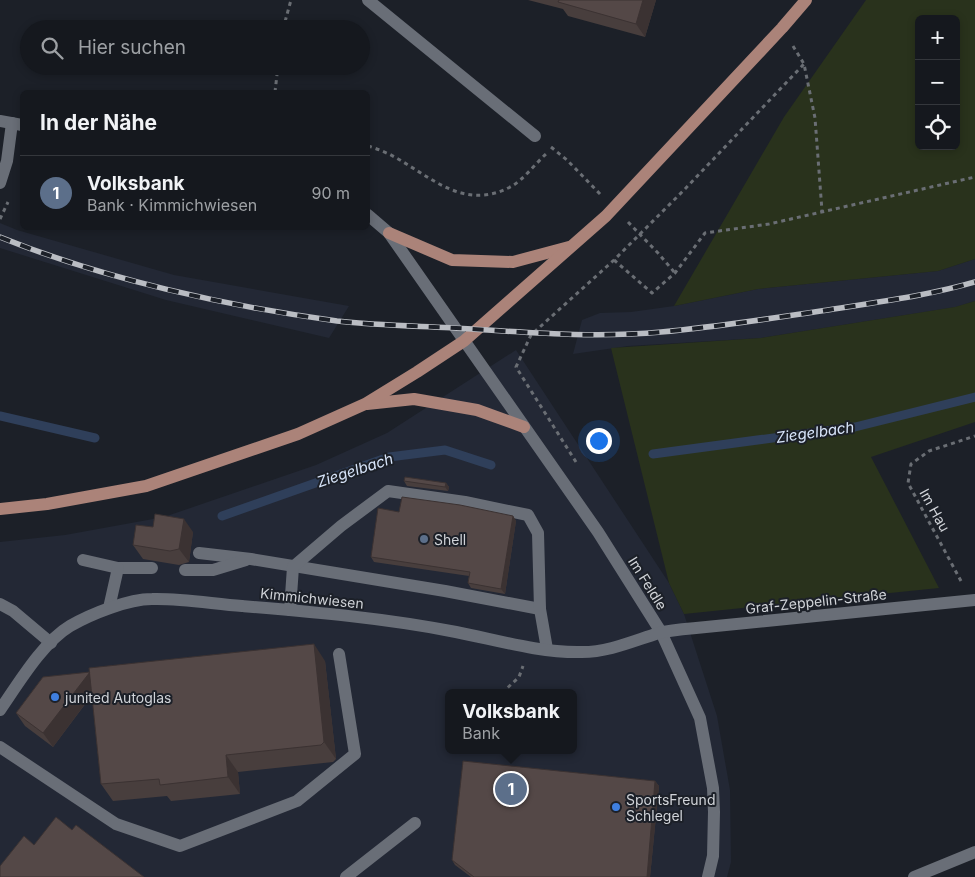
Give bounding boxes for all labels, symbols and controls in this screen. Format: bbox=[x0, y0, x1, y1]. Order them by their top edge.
map controls bbox=[915, 15, 960, 150]
button: + bbox=[915, 15, 960, 60]
search box bbox=[20, 20, 370, 75]
icon: search bbox=[38, 34, 66, 62]
text: Hier suchen bbox=[78, 36, 186, 59]
button: − bbox=[915, 60, 960, 105]
button: locate bbox=[915, 105, 960, 150]
text: In der Nähe bbox=[40, 110, 157, 135]
text: Volksbank bbox=[87, 172, 185, 195]
text: 1 bbox=[53, 183, 59, 203]
text: 90 m bbox=[311, 183, 350, 203]
text: Bank · Kimmichwiesen bbox=[87, 195, 257, 215]
water label: Ziegelbach bbox=[775, 417, 856, 447]
your location bbox=[586, 428, 612, 454]
water label: Ziegelbach bbox=[314, 449, 396, 491]
street label: Im Hau bbox=[916, 486, 954, 534]
place label: Shell bbox=[434, 531, 466, 548]
marker: Shell bbox=[418, 533, 430, 545]
street label: Im Feldle bbox=[625, 553, 671, 613]
street label: Kimmichwiesen bbox=[259, 584, 365, 612]
street label: Graf-Zeppelin-Straße bbox=[744, 585, 888, 617]
place label: junited Autoglas bbox=[64, 689, 171, 706]
popup bbox=[445, 689, 577, 754]
marker: junited Autoglas bbox=[49, 691, 61, 703]
text: Volksbank bbox=[462, 700, 560, 723]
text: Bank bbox=[462, 723, 500, 743]
pin: 1 bbox=[495, 770, 527, 808]
place label: SportsFreund Schlegel bbox=[626, 791, 715, 824]
marker: SportsFreund Schlegel bbox=[610, 801, 622, 813]

